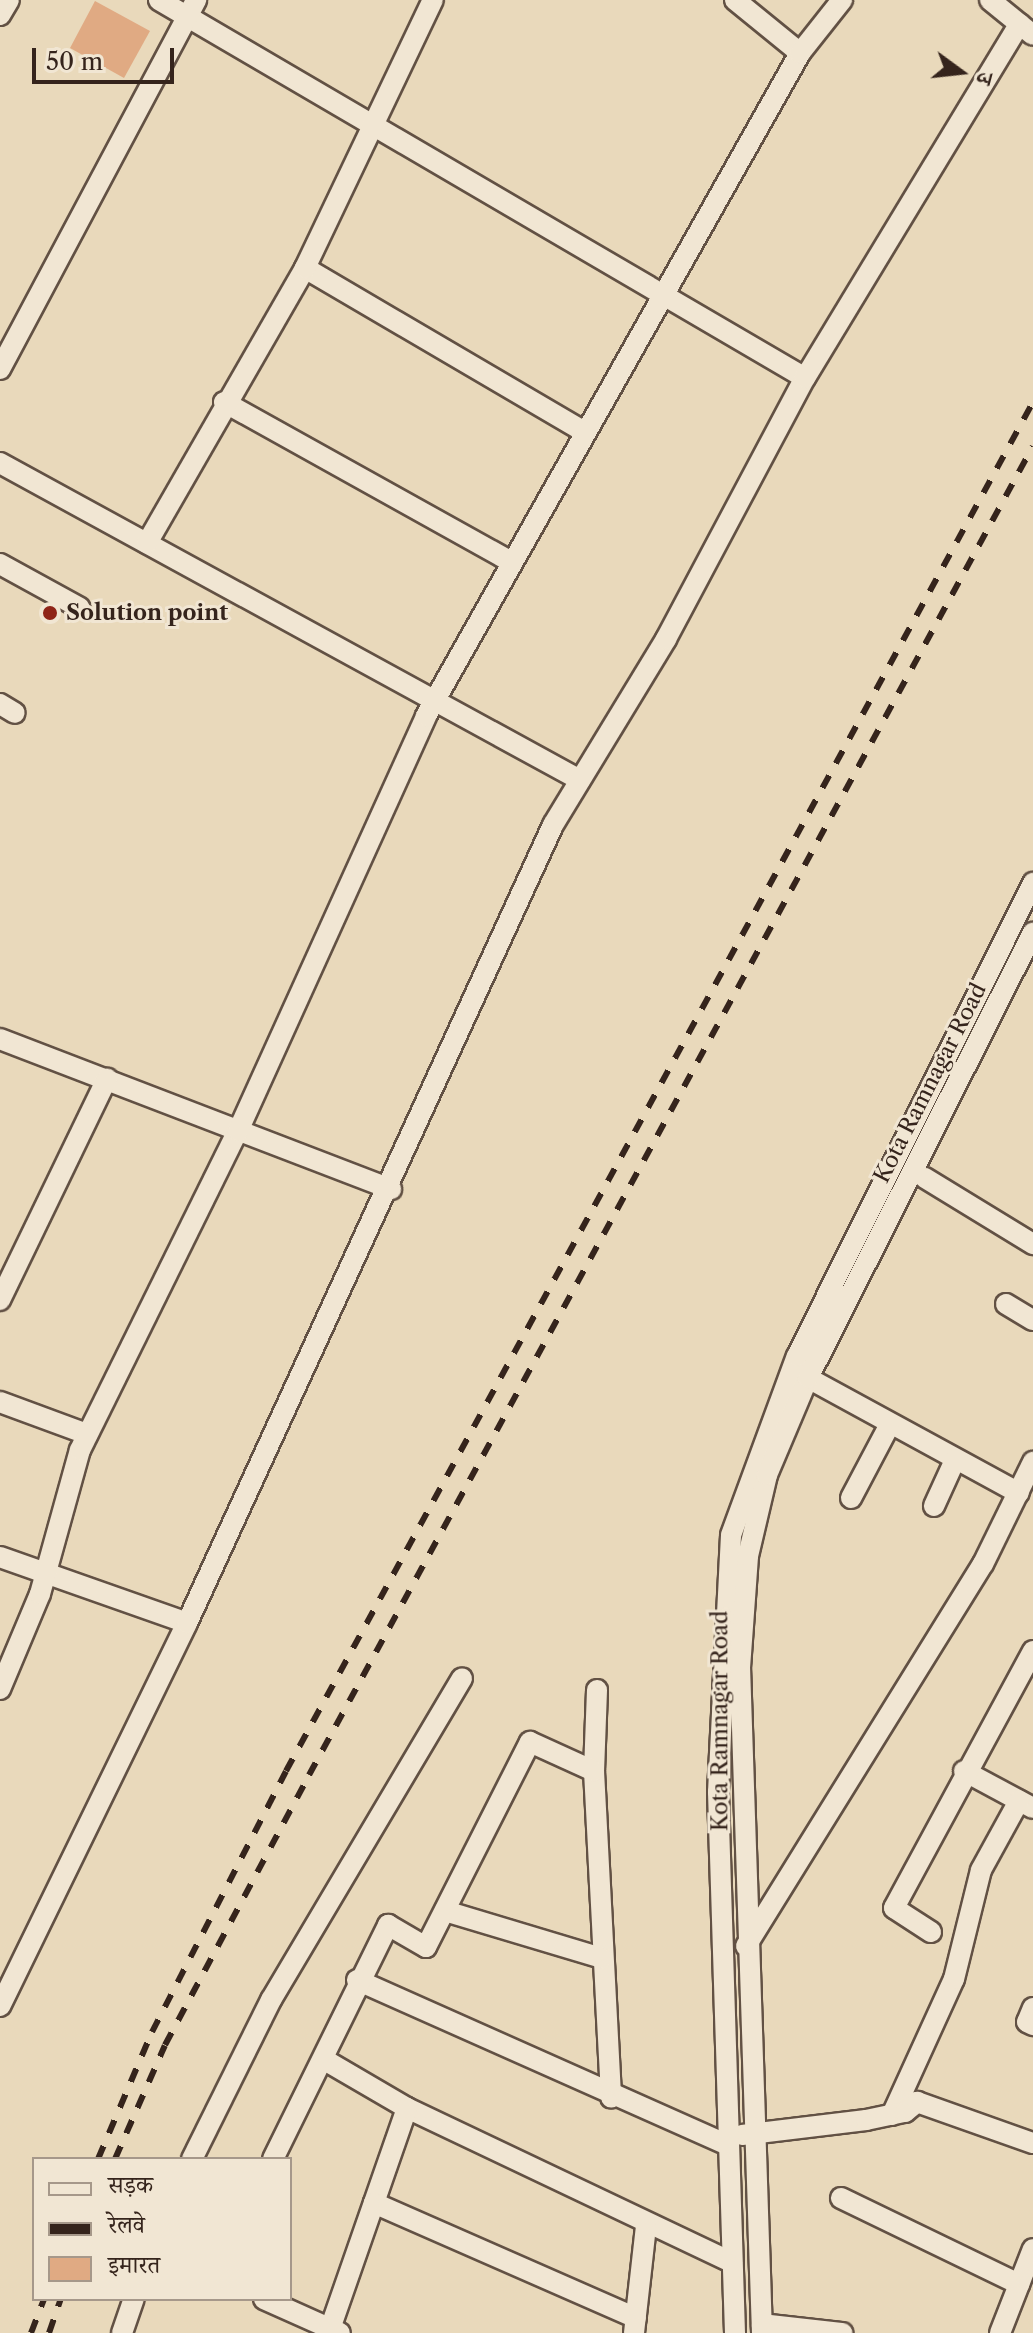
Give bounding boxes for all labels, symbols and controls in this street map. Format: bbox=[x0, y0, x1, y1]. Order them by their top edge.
scale bar bbox=[36, 32, 178, 82]
north arrow bbox=[921, 32, 1001, 112]
text: 50 m bbox=[46, 47, 103, 76]
text: उ bbox=[970, 69, 999, 87]
place label: Solution point bbox=[66, 600, 228, 626]
marker: Solution point bbox=[41, 604, 59, 622]
street label: Kota Ramnagar Road bbox=[868, 978, 992, 1188]
street label: Kota Ramnagar Road bbox=[707, 1610, 733, 1832]
legend bbox=[32, 2157, 292, 2301]
text: सड़क bbox=[108, 2170, 153, 2199]
text: रेलवे bbox=[108, 2210, 145, 2239]
text: इमारत bbox=[108, 2250, 160, 2279]

